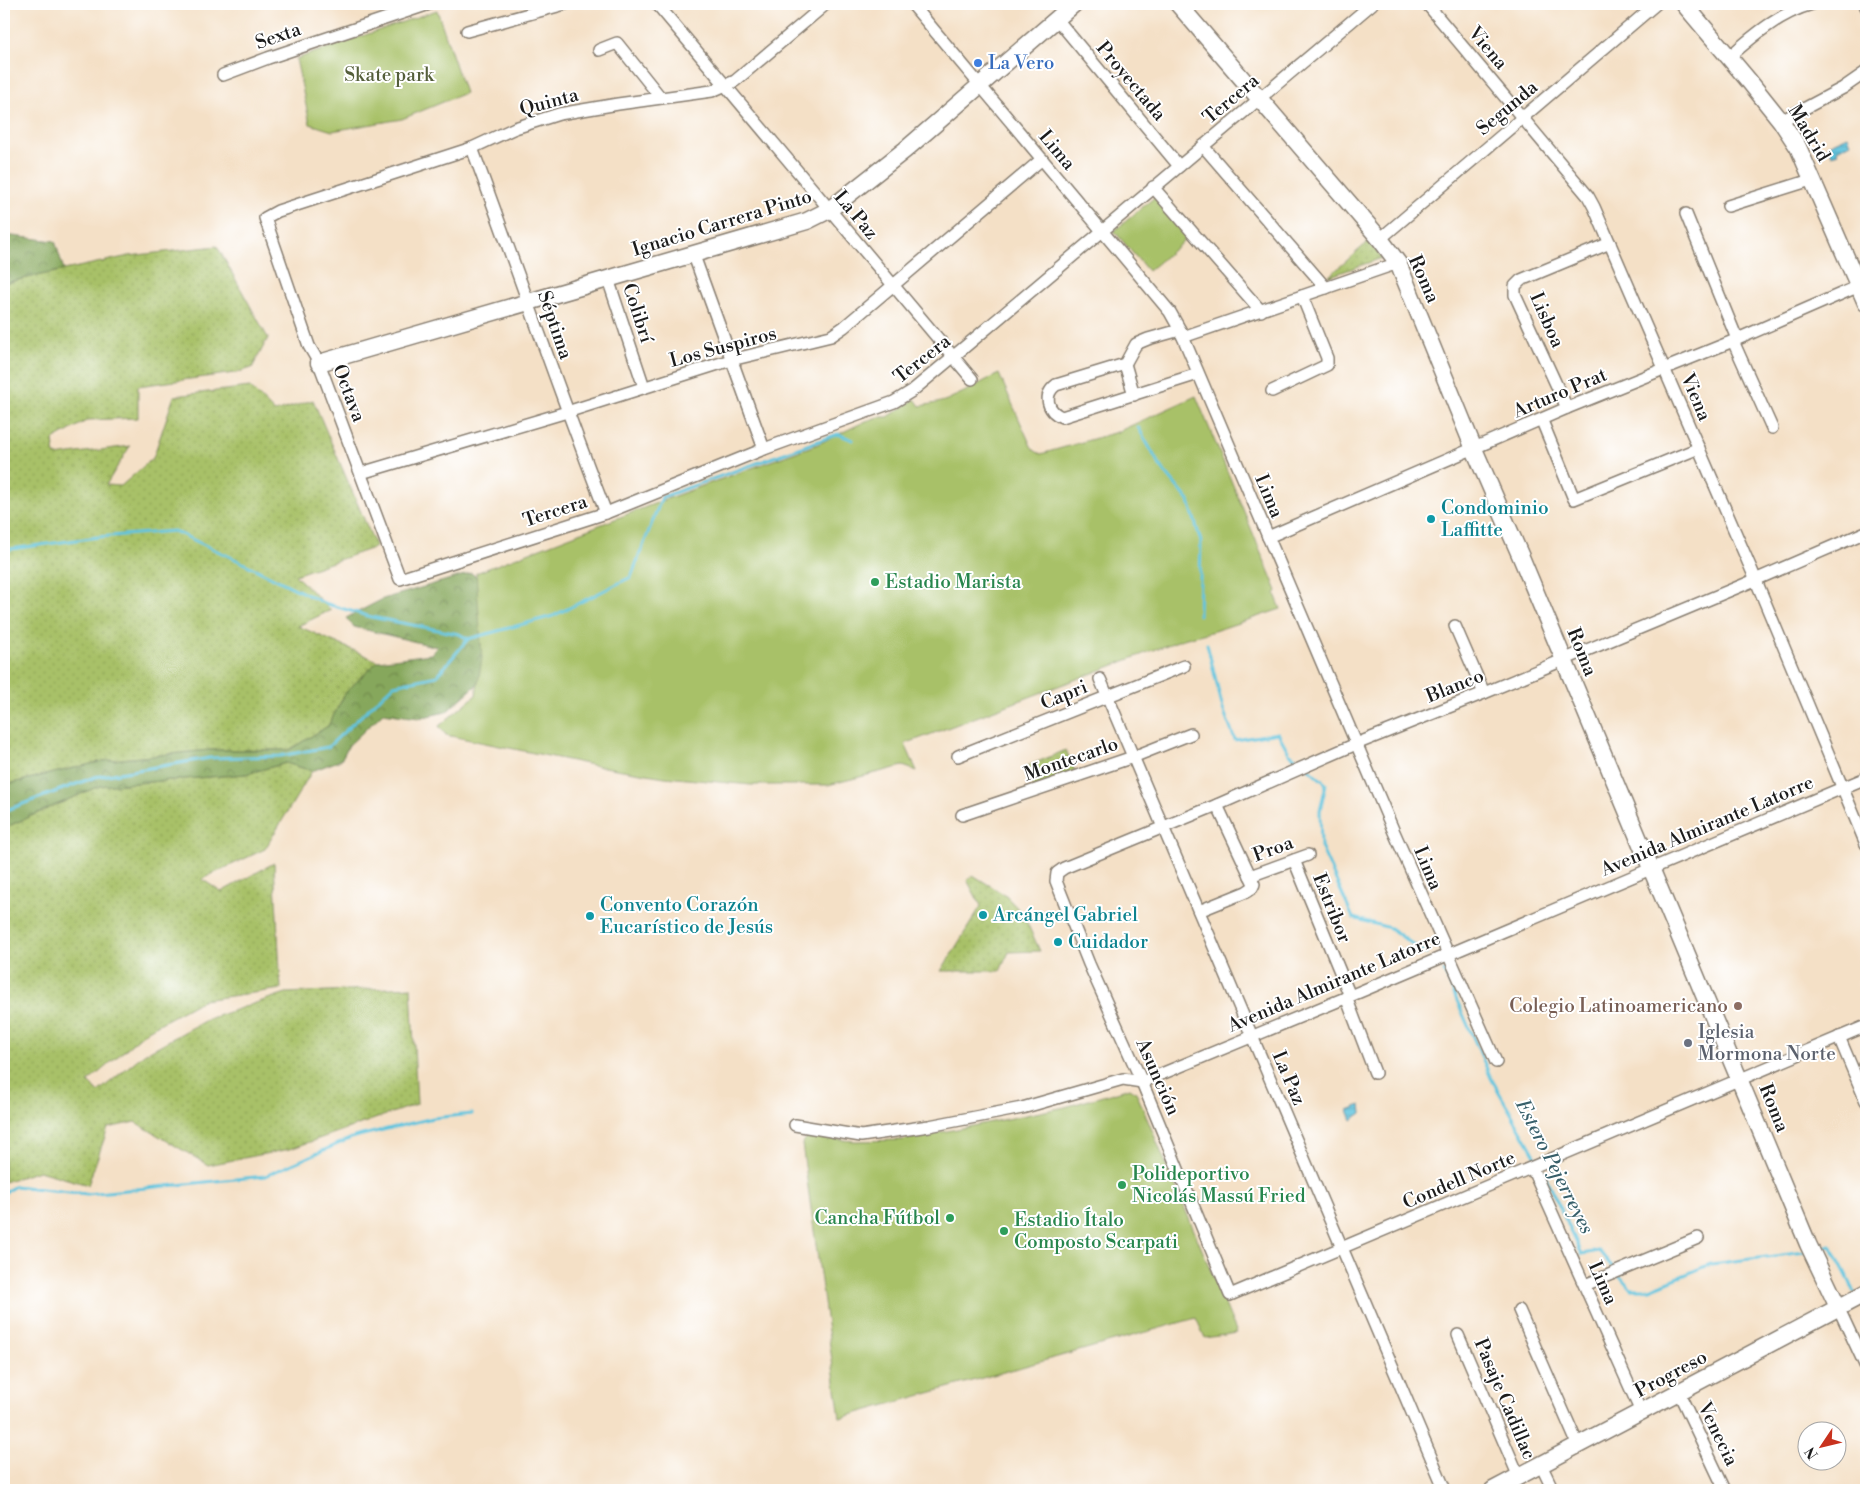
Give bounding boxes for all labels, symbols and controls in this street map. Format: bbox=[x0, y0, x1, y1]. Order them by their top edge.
street label: Sexta bbox=[252, 17, 304, 55]
street label: Viena bbox=[1462, 21, 1513, 75]
street label: Proyectada bbox=[1091, 36, 1171, 126]
place label: La Vero bbox=[988, 51, 1054, 75]
marker: La Vero bbox=[972, 57, 984, 69]
park label: Skate park bbox=[344, 63, 435, 87]
street label: Tercera bbox=[1198, 68, 1264, 129]
street label: Segunda bbox=[1471, 75, 1543, 141]
street label: Quinta bbox=[517, 83, 581, 121]
street label: Madrid bbox=[1783, 100, 1836, 166]
street label: Lima bbox=[1033, 125, 1081, 175]
street label: Ignacio Carrera Pinto bbox=[629, 184, 815, 262]
street label: La Paz bbox=[829, 186, 883, 244]
street label: Roma bbox=[1403, 251, 1445, 307]
street label: Colibrí bbox=[617, 280, 659, 347]
street label: Séptima bbox=[532, 288, 578, 363]
street label: Lisboa bbox=[1524, 288, 1570, 352]
street label: Los Suspiros bbox=[667, 321, 779, 373]
street label: Tercera bbox=[889, 329, 956, 389]
street label: Octava bbox=[327, 361, 371, 426]
street label: Arturo Prat bbox=[1509, 362, 1611, 424]
street label: Viena bbox=[1675, 369, 1717, 425]
street label: Lima bbox=[1249, 471, 1289, 522]
street label: Tercera bbox=[520, 489, 591, 533]
place label: Condominio Laffitte bbox=[1441, 496, 1549, 542]
marker: Condominio Laffitte bbox=[1425, 513, 1437, 525]
place label: Estadio Marista bbox=[885, 570, 1022, 594]
marker: Estadio Marista bbox=[869, 576, 881, 588]
street label: Roma bbox=[1562, 624, 1603, 680]
street label: Blanco bbox=[1422, 664, 1487, 709]
street label: Capri bbox=[1037, 675, 1091, 715]
street label: Montecarlo bbox=[1021, 732, 1121, 786]
street label: Avenida Almirante Latorre bbox=[1596, 770, 1817, 882]
street label: Proa bbox=[1249, 831, 1297, 867]
street label: Lima bbox=[1408, 843, 1448, 894]
street label: Estribor bbox=[1307, 870, 1357, 946]
place label: Convento Corazón Eucarístico de Jesús bbox=[600, 893, 773, 939]
place label: Arcángel Gabriel bbox=[992, 903, 1138, 927]
marker: Arcángel Gabriel bbox=[977, 909, 989, 921]
marker: Convento Corazón Eucarístico de Jesús bbox=[584, 910, 596, 922]
street label: Avenida Almirante Latorre bbox=[1223, 926, 1444, 1038]
place label: Cuidador bbox=[1068, 930, 1148, 954]
marker: Cuidador bbox=[1052, 936, 1064, 948]
place label: Colegio Latinoamericano bbox=[1509, 994, 1728, 1018]
marker: Colegio Latinoamericano bbox=[1732, 1000, 1744, 1012]
place label: Iglesia Mormona Norte bbox=[1698, 1020, 1836, 1066]
street label: Asunción bbox=[1130, 1034, 1186, 1119]
marker: Iglesia Mormona Norte bbox=[1682, 1037, 1694, 1049]
street label: La Paz bbox=[1267, 1047, 1311, 1109]
street label: Roma bbox=[1754, 1080, 1795, 1136]
water label: Estero Pejerreyes bbox=[1509, 1095, 1599, 1239]
street label: Condell Norte bbox=[1399, 1145, 1519, 1215]
place label: Polideportivo Nicolás Massú Fried bbox=[1132, 1162, 1306, 1208]
marker: Polideportivo Nicolás Massú Fried bbox=[1116, 1179, 1128, 1191]
place label: Cancha Fútbol bbox=[814, 1206, 940, 1230]
place label: Estadio Ítalo Composto Scarpati bbox=[1014, 1207, 1178, 1254]
marker: Cancha Fútbol bbox=[944, 1212, 956, 1224]
marker: Estadio Ítalo Composto Scarpati bbox=[998, 1225, 1010, 1237]
street label: Lima bbox=[1583, 1258, 1623, 1309]
street label: Pasaje Cadillac bbox=[1469, 1335, 1541, 1463]
street label: Progreso bbox=[1631, 1345, 1711, 1403]
street label: Venecia bbox=[1692, 1397, 1744, 1470]
north arrow bbox=[1798, 1422, 1848, 1472]
text: N bbox=[1802, 1443, 1823, 1463]

